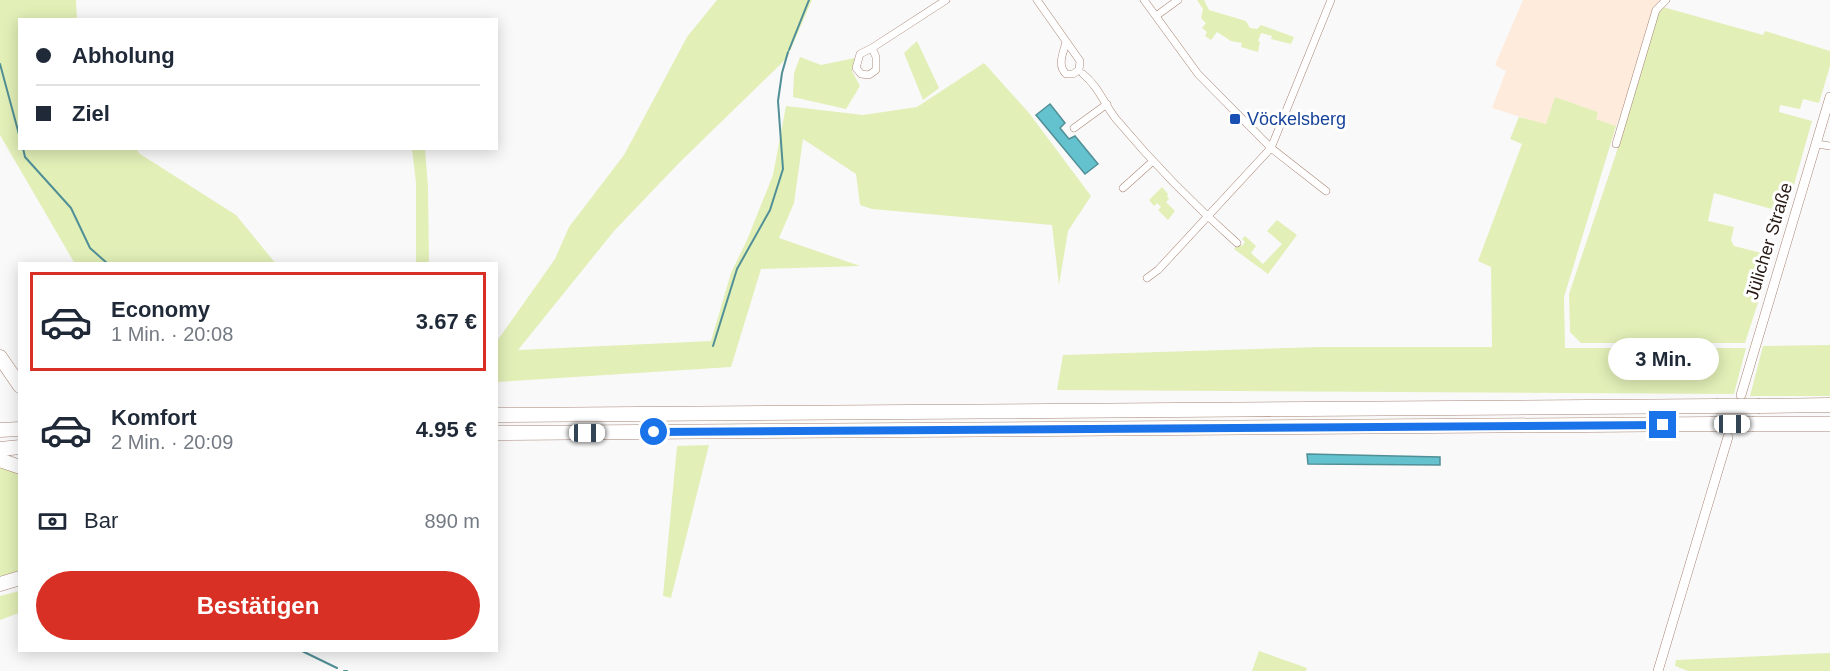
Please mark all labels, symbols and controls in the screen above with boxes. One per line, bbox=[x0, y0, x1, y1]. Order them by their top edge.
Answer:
text: Abholung bbox=[72, 43, 175, 68]
text: Ziel bbox=[72, 101, 110, 126]
place label: Vöckelsberg bbox=[1247, 109, 1346, 129]
marker: Vöckelsberg bbox=[1228, 112, 1242, 126]
street label: Jülicher Straße bbox=[1742, 180, 1796, 302]
icon: car bbox=[39, 295, 93, 349]
text: Economy bbox=[111, 297, 210, 322]
text: 3.67 € bbox=[416, 309, 477, 334]
text: 1 Min. · 20:08 bbox=[111, 323, 233, 345]
callout: 3 Min. bbox=[1608, 338, 1718, 380]
text: 3 Min. bbox=[1635, 348, 1692, 370]
icon: car bbox=[39, 403, 93, 457]
text: Komfort bbox=[111, 405, 197, 430]
route end bbox=[1649, 411, 1676, 438]
car bbox=[1714, 415, 1750, 433]
text: 4.95 € bbox=[416, 417, 477, 442]
route start bbox=[640, 418, 667, 445]
car bbox=[569, 424, 605, 442]
text: 2 Min. · 20:09 bbox=[111, 431, 233, 453]
icon: cash bbox=[36, 505, 69, 538]
text: Bar bbox=[84, 508, 118, 533]
text: 890 m bbox=[424, 510, 480, 532]
button: Bestätigen bbox=[36, 571, 480, 640]

